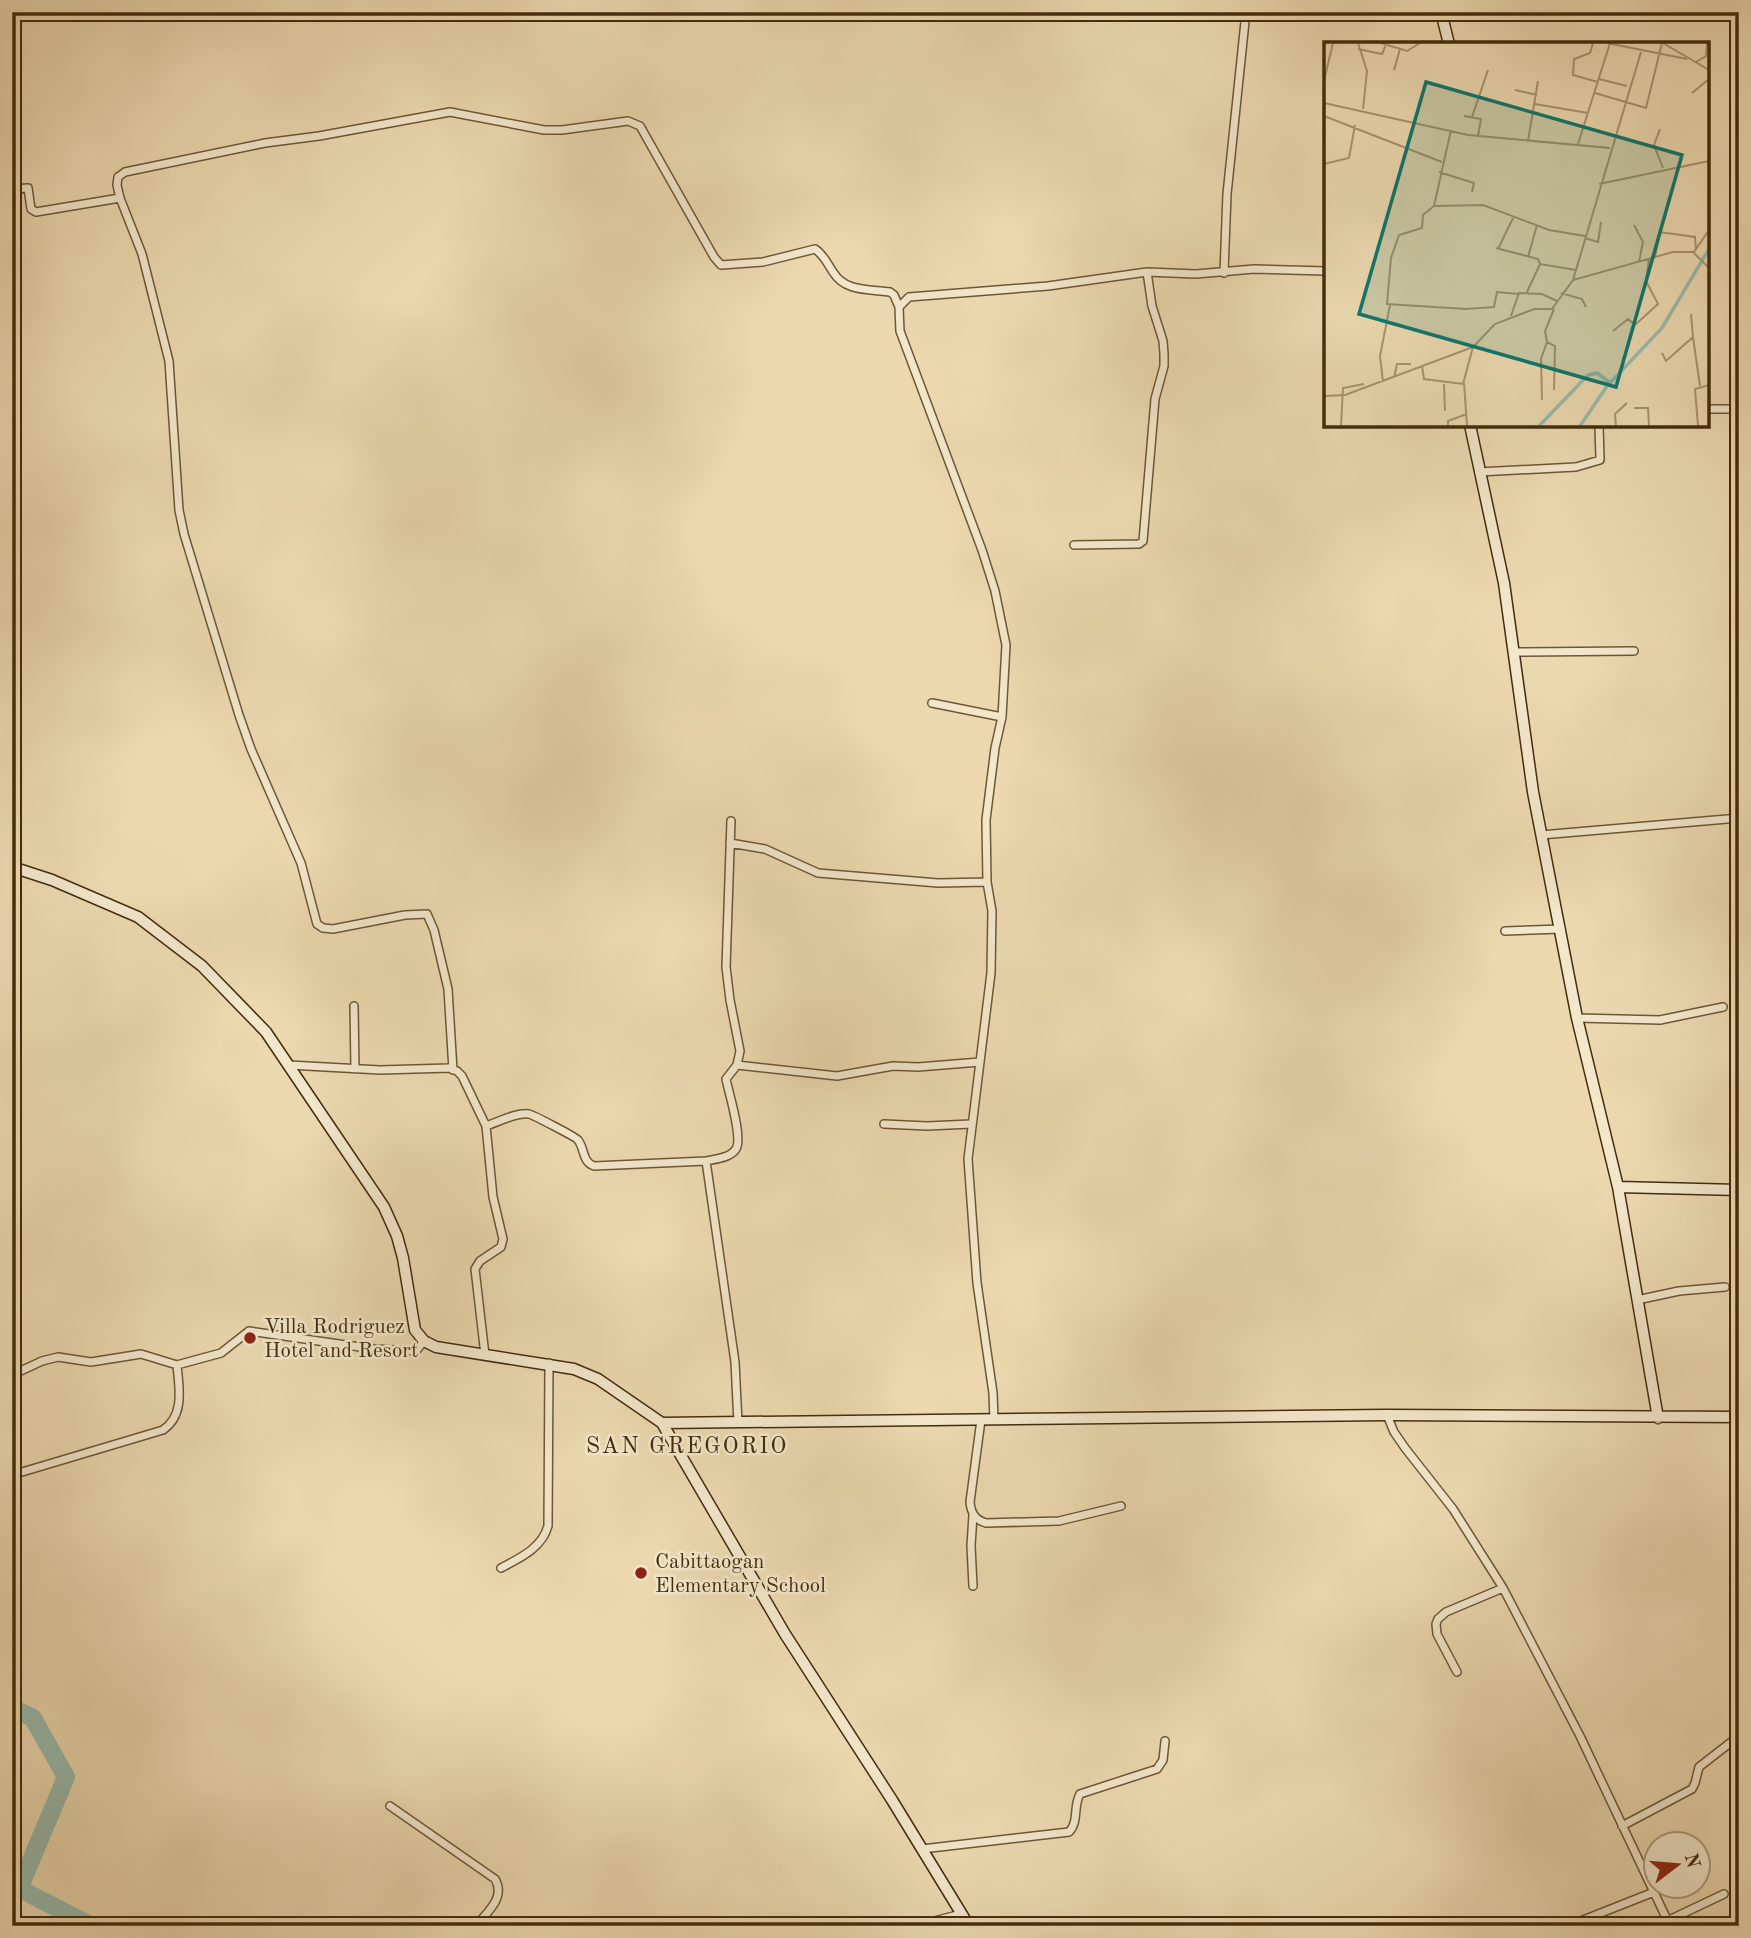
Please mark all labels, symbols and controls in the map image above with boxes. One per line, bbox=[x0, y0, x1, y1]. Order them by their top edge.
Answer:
inset map bbox=[1324, 42, 1709, 427]
place label: Villa Rodriguez Hotel and Resort bbox=[264, 1317, 418, 1362]
marker: Villa Rodriguez Hotel and Resort bbox=[242, 1330, 258, 1346]
district label: SAN GREGORIO bbox=[586, 1435, 788, 1458]
place label: Cabittaogan Elementary School bbox=[655, 1552, 826, 1597]
marker: Cabittaogan Elementary School bbox=[633, 1565, 649, 1581]
north arrow bbox=[1642, 1829, 1712, 1899]
text: N bbox=[1680, 1851, 1702, 1871]

